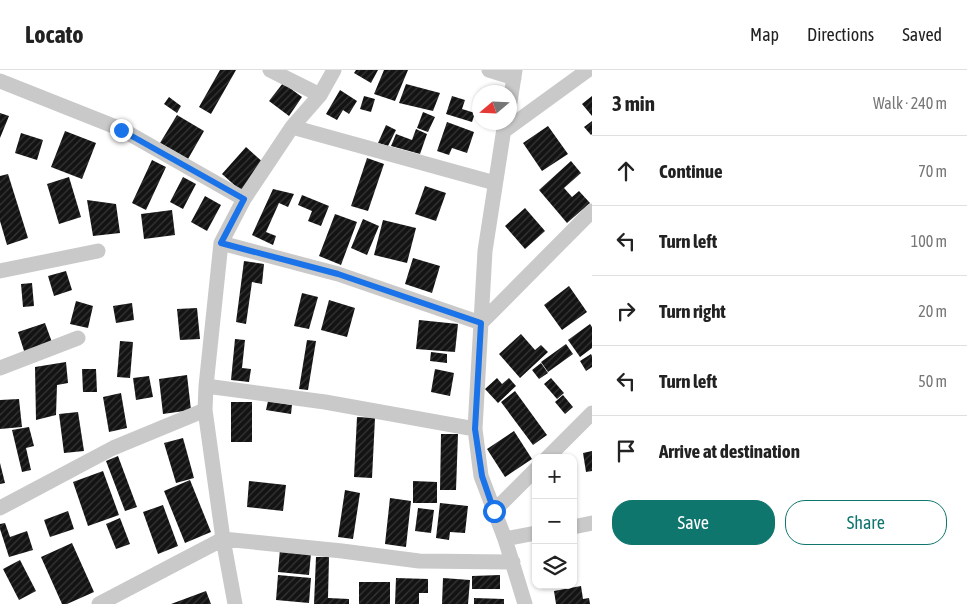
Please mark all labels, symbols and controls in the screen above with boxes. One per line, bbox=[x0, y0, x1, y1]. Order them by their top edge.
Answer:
text: Locato bbox=[25, 21, 84, 48]
text: Map bbox=[750, 24, 779, 45]
text: Directions bbox=[807, 24, 874, 45]
text: Saved bbox=[902, 24, 942, 45]
north arrow bbox=[472, 85, 517, 130]
text: 3 min bbox=[612, 91, 655, 115]
text: Walk · 240 m bbox=[873, 94, 947, 112]
route end bbox=[110, 119, 133, 142]
icon: ahead bbox=[612, 157, 640, 185]
text: Continue bbox=[659, 160, 723, 182]
text: 70 m bbox=[918, 162, 947, 180]
icon: left bbox=[612, 227, 640, 255]
text: Turn left bbox=[659, 230, 717, 252]
text: 100 m bbox=[911, 232, 947, 250]
icon: right bbox=[612, 297, 640, 325]
text: Turn right bbox=[659, 300, 726, 322]
text: 20 m bbox=[918, 302, 947, 320]
icon: left bbox=[612, 367, 640, 395]
text: Turn left bbox=[659, 370, 717, 392]
text: 50 m bbox=[918, 372, 947, 390]
icon: arrive bbox=[612, 437, 640, 465]
text: Arrive at destination bbox=[659, 440, 800, 462]
map controls bbox=[532, 454, 577, 589]
button: + bbox=[532, 454, 577, 499]
button: − bbox=[532, 499, 577, 544]
route start bbox=[483, 500, 506, 523]
button: Save bbox=[612, 500, 775, 545]
button: Share bbox=[785, 500, 947, 545]
button: layers bbox=[532, 544, 577, 589]

